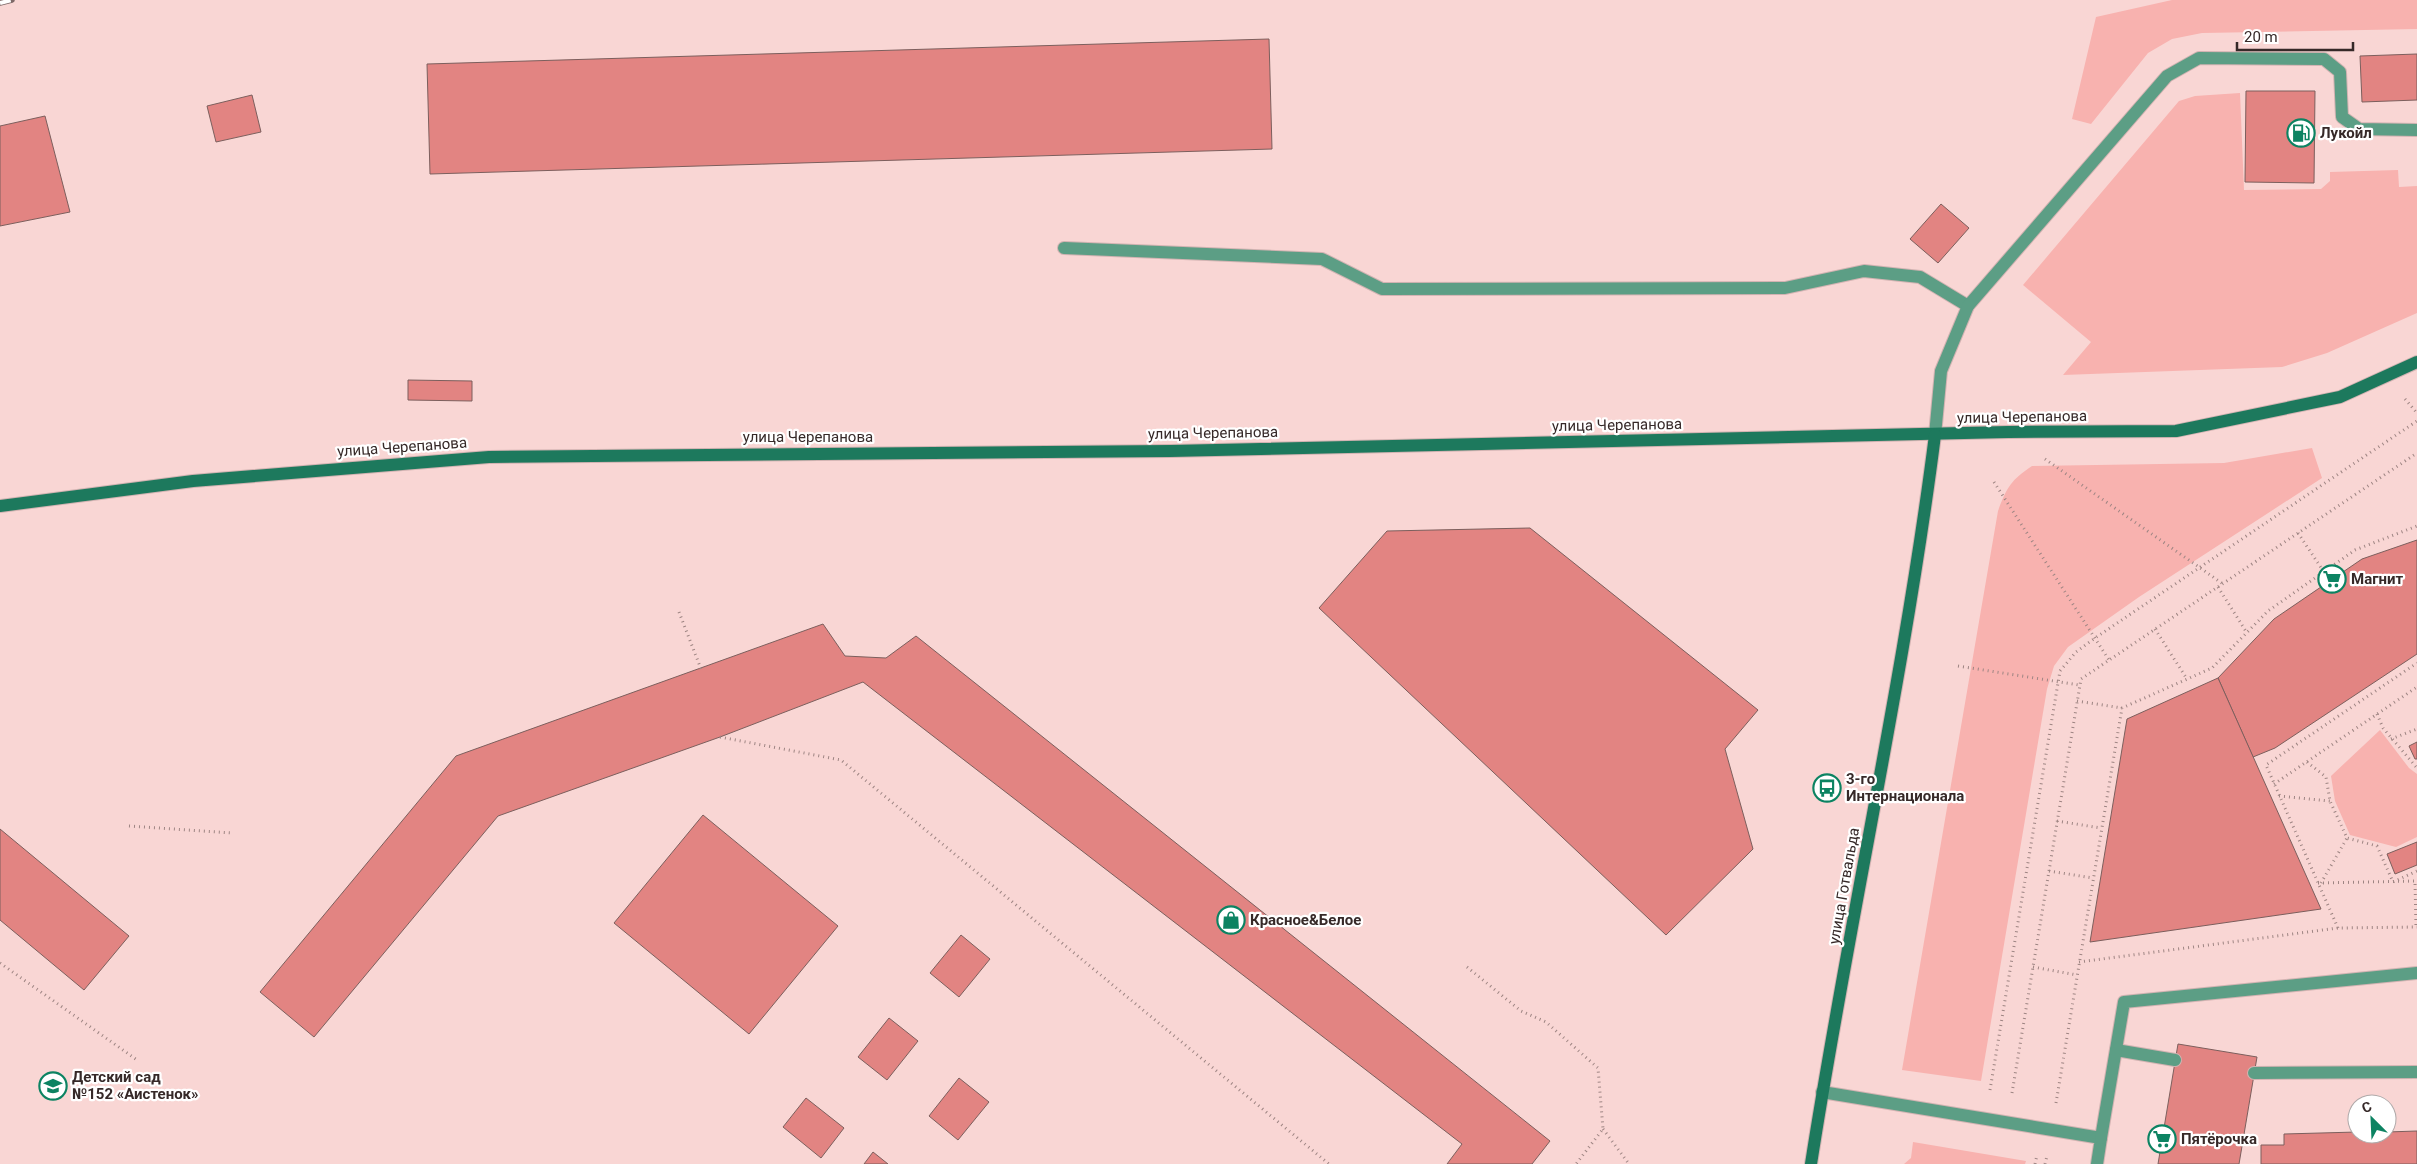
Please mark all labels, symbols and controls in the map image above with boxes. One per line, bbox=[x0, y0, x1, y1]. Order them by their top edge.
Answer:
scale bar bbox=[2237, 20, 2353, 52]
text: 20 m bbox=[2244, 28, 2278, 46]
fuel station icon: Лукойл bbox=[2286, 118, 2316, 148]
place label: Лукойл bbox=[2320, 124, 2372, 142]
street label: улица Черепанова bbox=[1957, 407, 2087, 427]
street label: улица Черепанова bbox=[1552, 415, 1682, 435]
street label: улица Черепанова bbox=[1148, 423, 1278, 443]
street label: улица Черепанова bbox=[743, 428, 873, 446]
street label: улица Черепанова bbox=[336, 433, 468, 461]
supermarket icon: Магнит bbox=[2317, 564, 2347, 594]
place label: Магнит bbox=[2351, 570, 2403, 588]
place label: 3-го Интернационала bbox=[1846, 770, 1964, 805]
bus stop icon: 3-го Интернационала bbox=[1812, 773, 1842, 803]
street label: улица Готвальда bbox=[1825, 826, 1863, 946]
shop icon: Красное&Белое bbox=[1216, 905, 1246, 935]
place label: Красное&Белое bbox=[1250, 911, 1361, 929]
place label: Детский сад №152 «Аистенок» bbox=[72, 1068, 199, 1103]
school or university icon: Детский сад №152 «Аистенок» bbox=[38, 1071, 68, 1101]
north arrow bbox=[2347, 1094, 2397, 1144]
text: С bbox=[2359, 1098, 2374, 1116]
supermarket icon: Пятёрочка bbox=[2147, 1124, 2177, 1154]
place label: Пятёрочка bbox=[2181, 1130, 2257, 1148]

